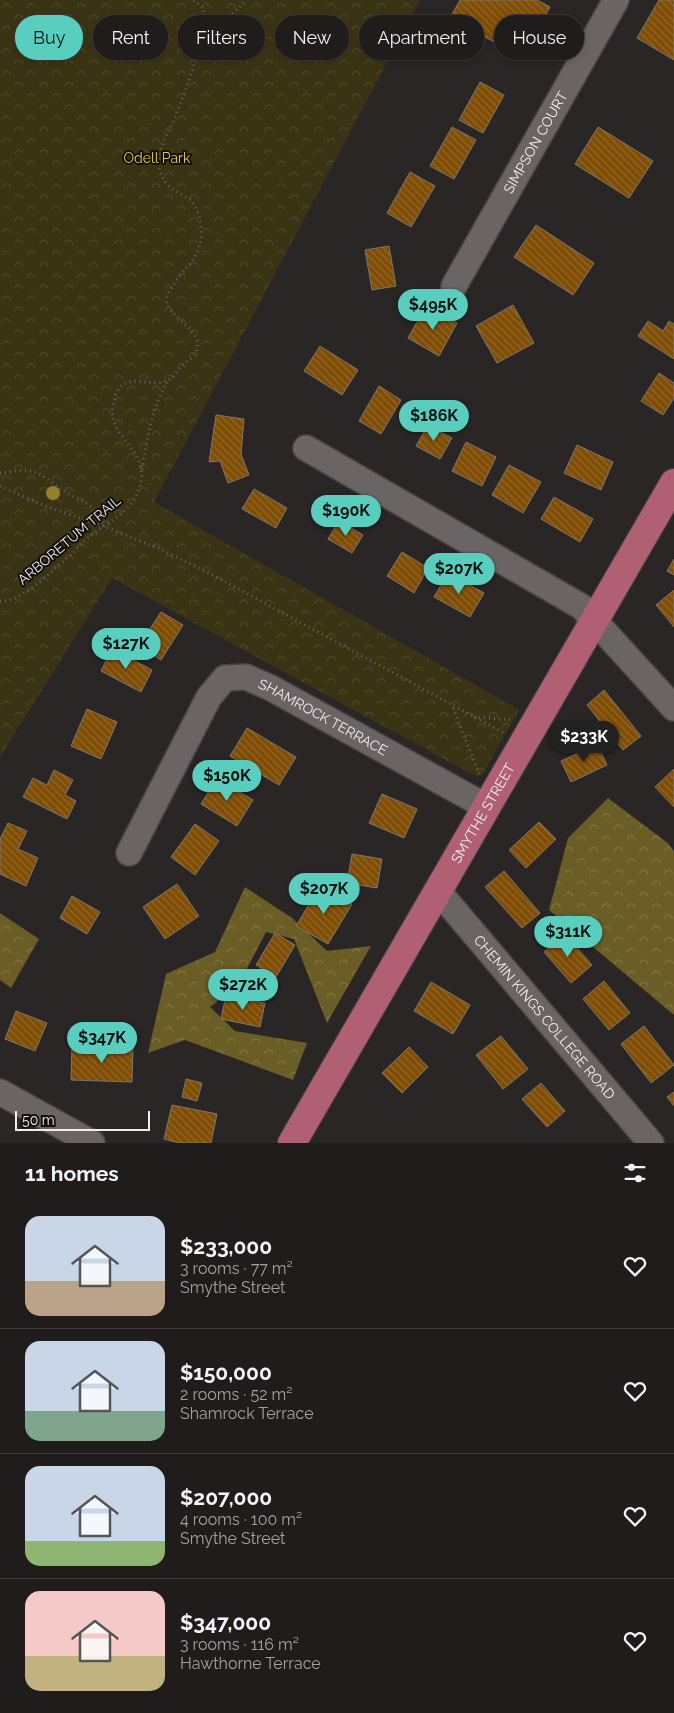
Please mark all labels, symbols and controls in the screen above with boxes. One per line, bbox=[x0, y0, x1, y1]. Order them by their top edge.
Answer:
chip: Buy bbox=[15, 15, 83, 60]
chip: Rent bbox=[93, 15, 168, 60]
chip: Filters bbox=[178, 15, 265, 60]
chip: New bbox=[275, 15, 349, 60]
chip: Apartment bbox=[359, 15, 484, 60]
chip: House bbox=[494, 15, 584, 60]
street label: SIMPSON COURT bbox=[500, 88, 571, 196]
park label: Odell Park bbox=[124, 150, 191, 166]
pin: $495K bbox=[398, 288, 468, 331]
text: $495K bbox=[409, 295, 457, 314]
pin: $186K bbox=[399, 400, 469, 442]
text: $186K bbox=[410, 406, 458, 425]
street label: ARBORETUM TRAIL bbox=[14, 492, 124, 588]
pin: $190K bbox=[311, 494, 381, 537]
text: $190K bbox=[322, 501, 370, 520]
pin: $207K bbox=[424, 552, 494, 595]
text: $207K bbox=[435, 559, 483, 578]
pin: $127K bbox=[91, 628, 161, 670]
text: $127K bbox=[103, 634, 149, 653]
street label: SHAMROCK TERRACE bbox=[256, 676, 390, 759]
pin: $233K bbox=[549, 720, 619, 763]
text: $233K bbox=[560, 727, 608, 746]
pin: $150K bbox=[192, 760, 262, 802]
street label: SMYTHE STREET bbox=[448, 760, 518, 866]
text: $150K bbox=[203, 766, 251, 785]
pin: $207K bbox=[289, 872, 359, 915]
text: $207K bbox=[300, 879, 348, 898]
pin: $311K bbox=[533, 916, 603, 958]
text: $311K bbox=[545, 922, 591, 941]
street label: CHEMIN KINGS COLLEGE ROAD bbox=[471, 932, 618, 1102]
pin: $272K bbox=[208, 968, 278, 1011]
text: $272K bbox=[219, 975, 267, 994]
pin: $347K bbox=[67, 1022, 137, 1064]
text: $347K bbox=[78, 1028, 126, 1047]
scale bar bbox=[15, 1108, 150, 1131]
text: 50 m bbox=[22, 1112, 55, 1128]
icon: filters bbox=[621, 1159, 649, 1187]
text: 11 homes bbox=[25, 1161, 119, 1186]
text: $233,000 bbox=[180, 1234, 272, 1259]
icon: home bbox=[65, 1236, 125, 1296]
icon: heart bbox=[621, 1252, 649, 1280]
text: 3 rooms · 77 m² bbox=[180, 1259, 293, 1278]
text: Smythe Street bbox=[180, 1278, 285, 1297]
text: $150,000 bbox=[180, 1360, 272, 1385]
icon: home bbox=[65, 1361, 125, 1421]
icon: heart bbox=[621, 1377, 649, 1405]
text: 2 rooms · 52 m² bbox=[180, 1385, 292, 1404]
text: Shamrock Terrace bbox=[180, 1404, 314, 1423]
text: $207,000 bbox=[180, 1485, 272, 1510]
icon: home bbox=[65, 1486, 125, 1546]
icon: heart bbox=[621, 1502, 649, 1530]
text: 4 rooms · 100 m² bbox=[180, 1510, 302, 1529]
text: Smythe Street bbox=[180, 1529, 285, 1548]
text: $347,000 bbox=[180, 1610, 271, 1635]
icon: home bbox=[65, 1611, 125, 1671]
icon: heart bbox=[621, 1627, 649, 1655]
text: 3 rooms · 116 m² bbox=[180, 1635, 299, 1654]
text: Hawthorne Terrace bbox=[180, 1654, 321, 1673]

